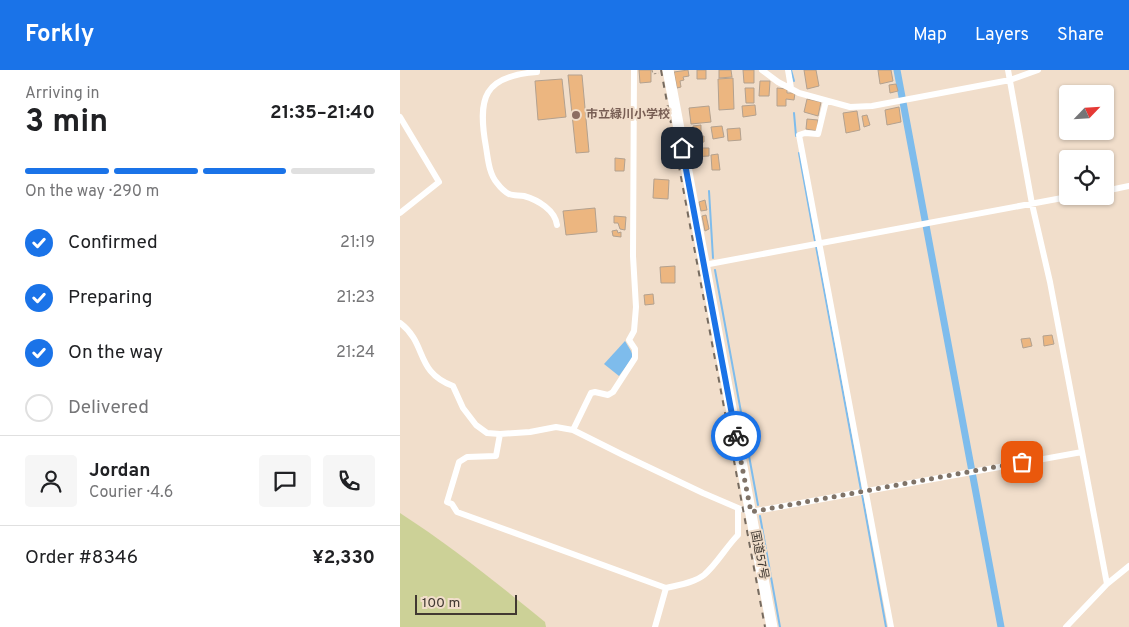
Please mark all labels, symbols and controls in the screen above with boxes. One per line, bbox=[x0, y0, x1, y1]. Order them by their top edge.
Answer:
text: Forkly bbox=[25, 20, 94, 50]
text: Map bbox=[913, 24, 947, 47]
text: Layers bbox=[975, 24, 1029, 47]
text: Share bbox=[1057, 24, 1104, 47]
text: Arriving in bbox=[25, 84, 100, 104]
north arrow bbox=[1059, 85, 1114, 140]
map controls bbox=[1059, 85, 1114, 205]
text: 21:35–21:40 bbox=[270, 101, 375, 125]
text: 3 min bbox=[25, 103, 108, 143]
place label: 市立緑川小学校 bbox=[586, 107, 670, 123]
marker: 市立緑川小学校 bbox=[570, 109, 582, 121]
pin bbox=[661, 127, 703, 169]
icon: home bbox=[668, 134, 696, 162]
button: locate bbox=[1059, 150, 1114, 205]
text: On the way · 290 m bbox=[25, 182, 159, 202]
icon: check bbox=[25, 229, 53, 257]
text: Confirmed bbox=[68, 231, 158, 255]
text: 21:19 bbox=[340, 233, 375, 253]
icon: check bbox=[25, 284, 53, 312]
text: Preparing bbox=[68, 286, 152, 310]
text: 21:23 bbox=[336, 288, 375, 308]
icon: check bbox=[25, 339, 53, 367]
text: On the way bbox=[68, 341, 163, 365]
text: 21:24 bbox=[336, 343, 375, 363]
text: Delivered bbox=[68, 396, 149, 420]
courier bbox=[711, 411, 761, 461]
icon: bike bbox=[722, 422, 750, 450]
pin bbox=[1001, 441, 1043, 483]
icon: bag bbox=[1008, 448, 1036, 476]
button: person bbox=[25, 455, 77, 507]
button: chat bbox=[259, 455, 311, 507]
button: phone bbox=[323, 455, 375, 507]
text: Jordan bbox=[89, 459, 151, 483]
text: Courier · 4.6 bbox=[89, 483, 173, 503]
street label: 国道57号 bbox=[746, 529, 772, 581]
text: Order #8346 bbox=[25, 546, 138, 570]
text: ¥2,330 bbox=[312, 546, 375, 570]
scale bar bbox=[415, 592, 518, 615]
text: 100 m bbox=[422, 595, 460, 612]

